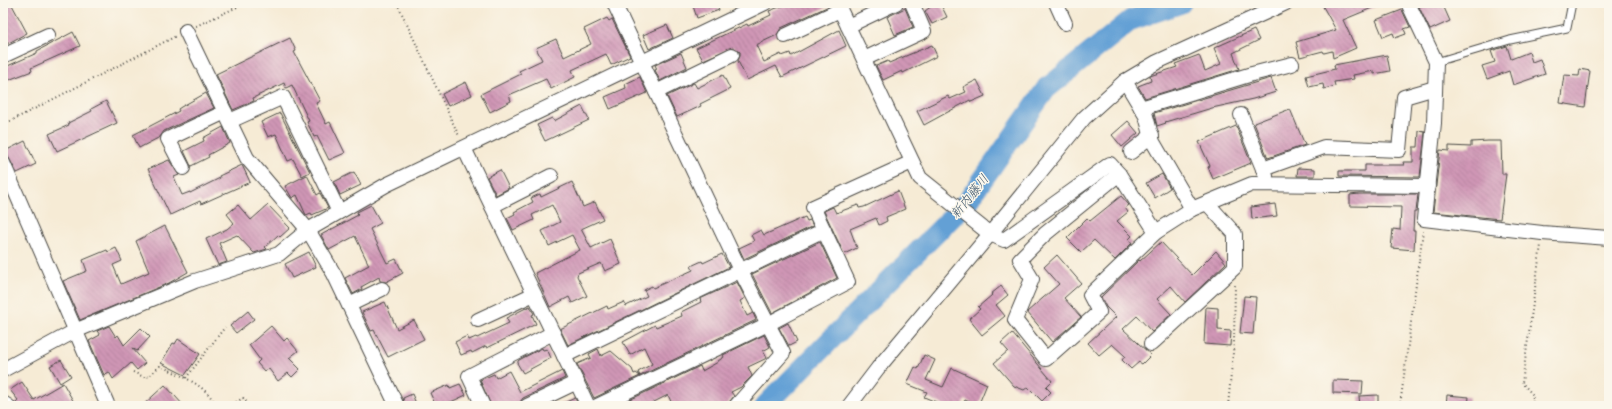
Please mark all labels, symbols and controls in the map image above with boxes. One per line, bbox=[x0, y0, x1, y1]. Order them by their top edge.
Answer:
water label: 新内藤川 bbox=[947, 171, 992, 221]

